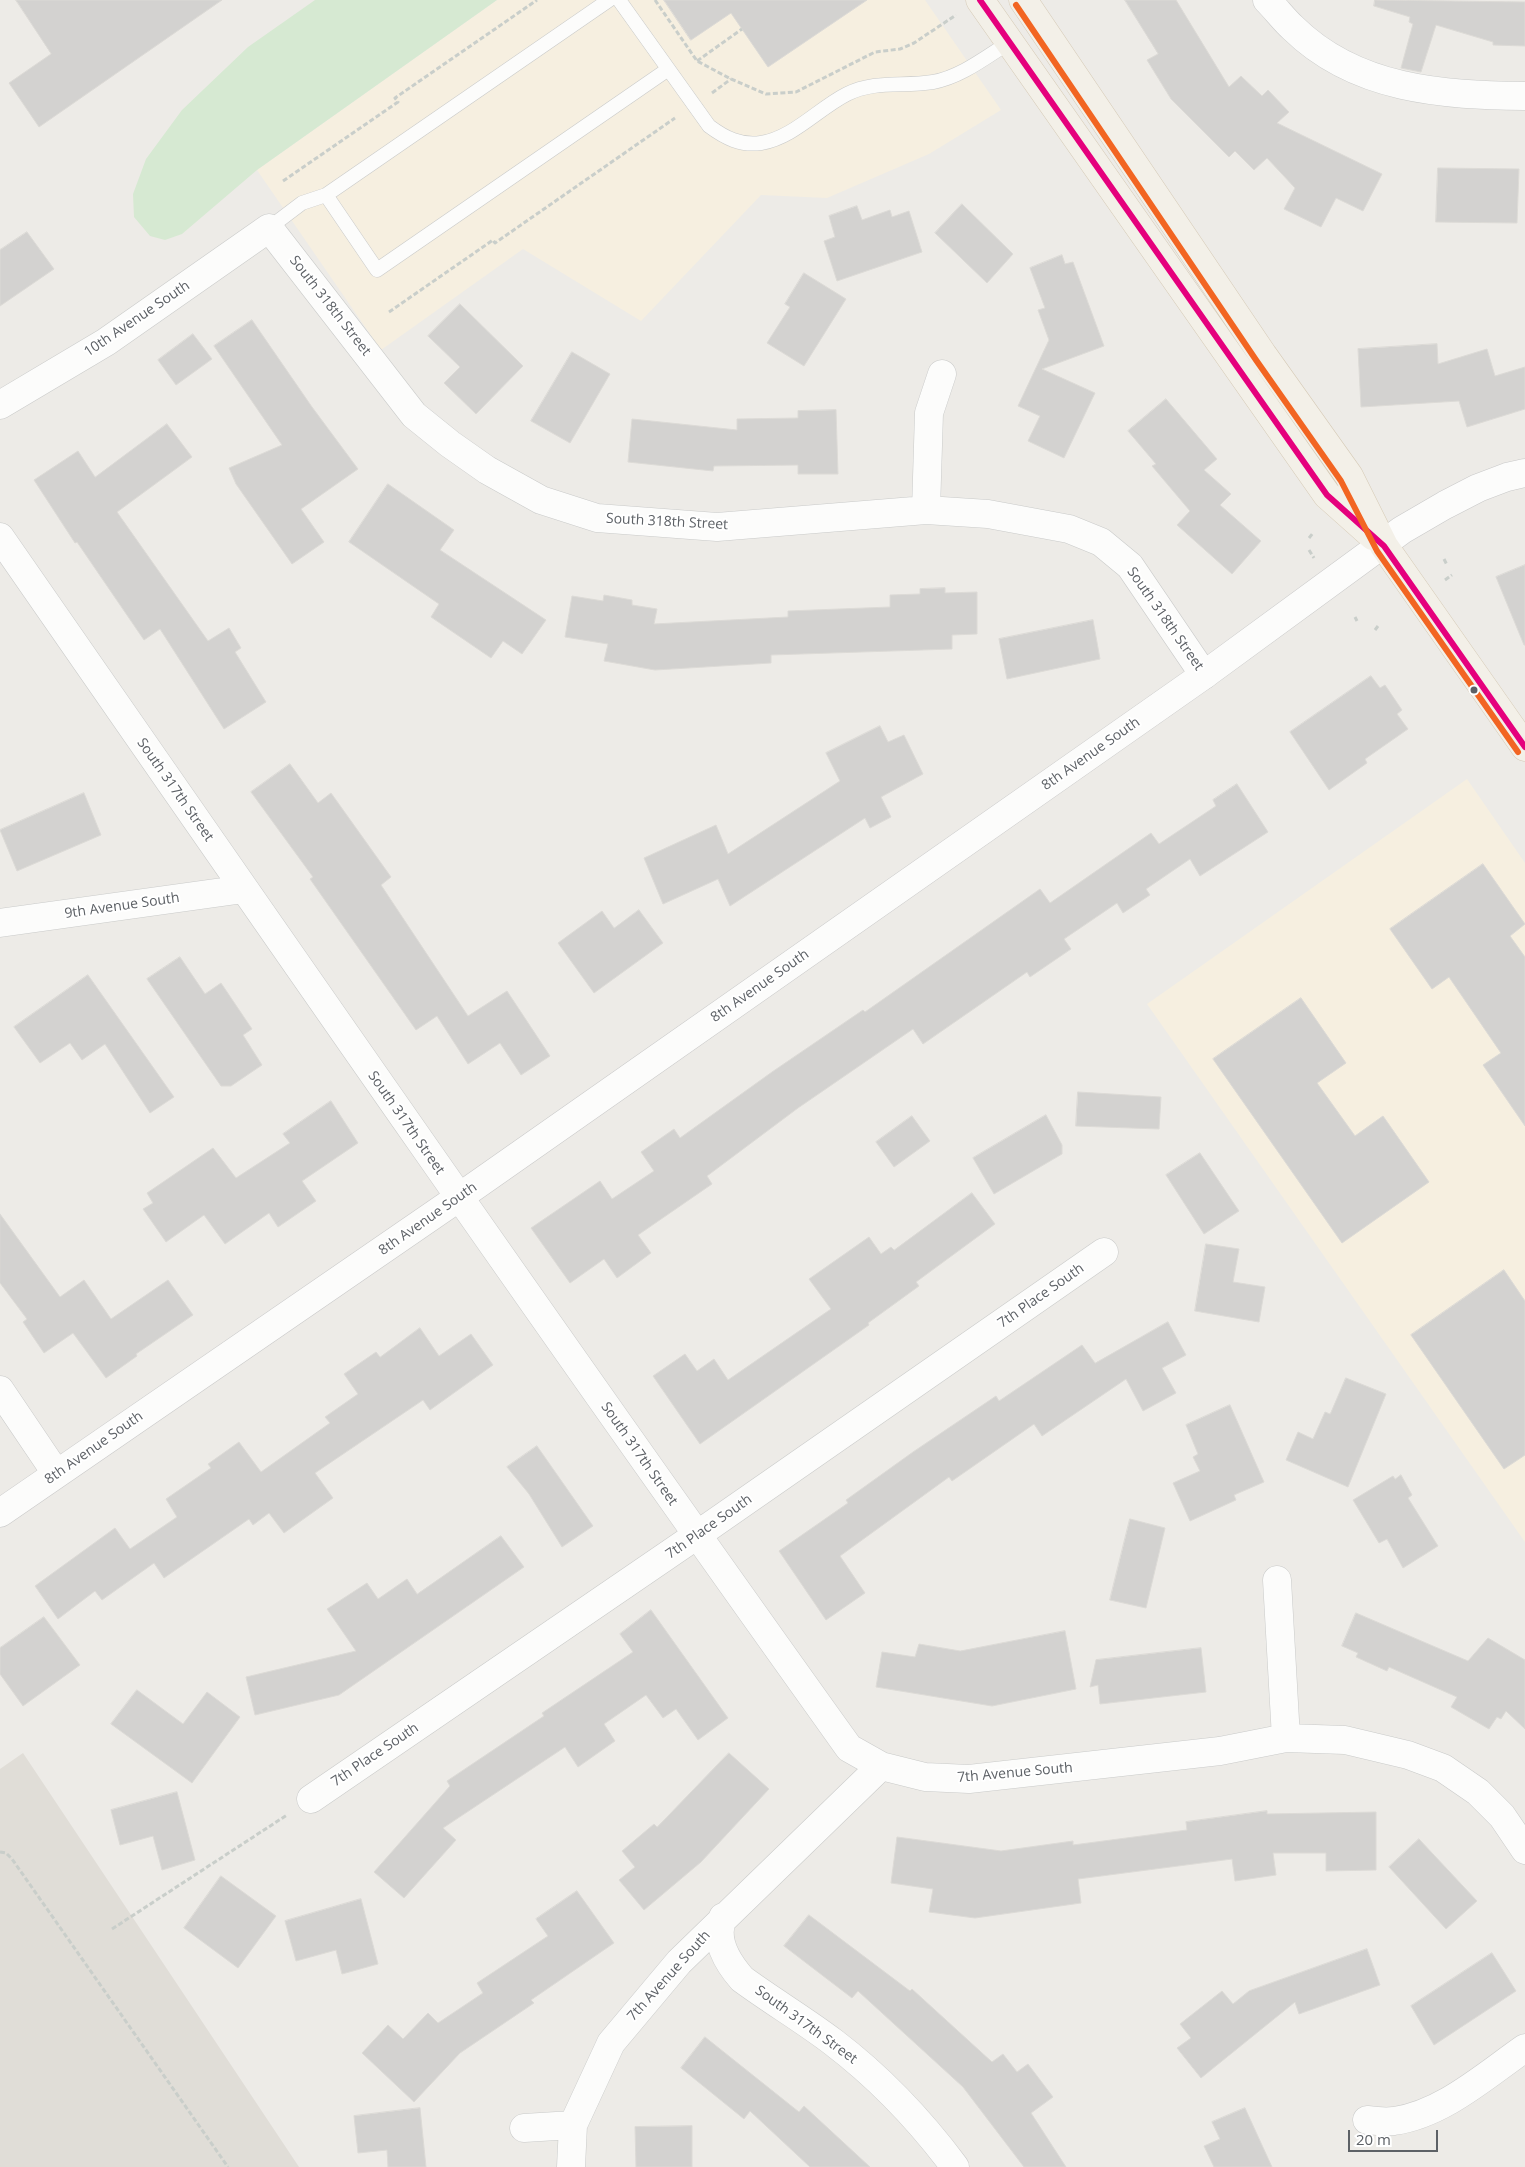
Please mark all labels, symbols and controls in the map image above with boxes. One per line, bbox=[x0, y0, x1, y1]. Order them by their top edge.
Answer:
street label: South 318th Street bbox=[286, 253, 374, 359]
street label: 10th Avenue South bbox=[81, 277, 193, 361]
street label: South 318th Street bbox=[606, 510, 728, 534]
street label: South 318th Street bbox=[1123, 564, 1207, 674]
unlabelled marker bbox=[1469, 685, 1479, 695]
street label: 8th Avenue South bbox=[1039, 714, 1143, 794]
street label: South 317th Street bbox=[133, 735, 217, 845]
street label: 9th Avenue South bbox=[63, 890, 181, 922]
street label: 8th Avenue South bbox=[708, 946, 812, 1026]
street label: South 317th Street bbox=[364, 1068, 448, 1178]
street label: 8th Avenue South bbox=[376, 1179, 480, 1259]
street label: 7th Place South bbox=[995, 1260, 1087, 1332]
street label: South 317th Street bbox=[597, 1399, 681, 1509]
street label: 8th Avenue South bbox=[42, 1408, 146, 1488]
street label: 7th Place South bbox=[663, 1491, 755, 1563]
street label: 7th Place South bbox=[328, 1720, 422, 1790]
street label: 7th Avenue South bbox=[957, 1760, 1073, 1786]
street label: 7th Avenue South bbox=[624, 1927, 714, 2025]
street label: South 317th Street bbox=[752, 1982, 860, 2068]
scale bar bbox=[1350, 2120, 1440, 2152]
text: 20 m bbox=[1356, 2129, 1391, 2149]

